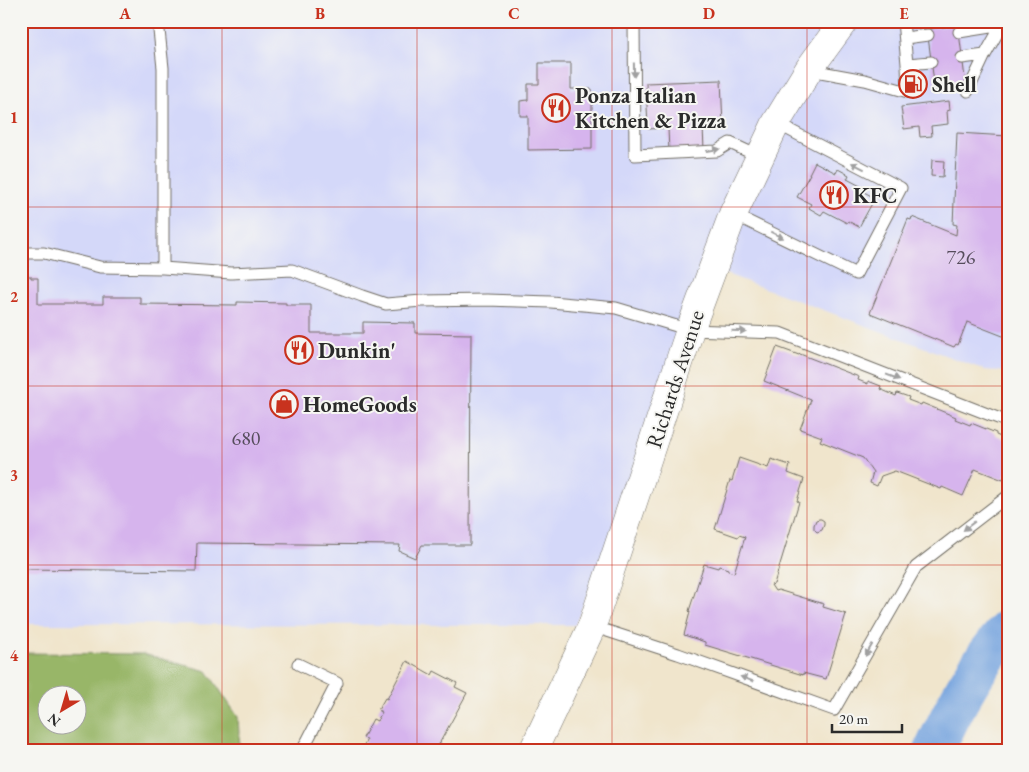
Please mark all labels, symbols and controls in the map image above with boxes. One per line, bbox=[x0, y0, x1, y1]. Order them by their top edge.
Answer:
text: A bbox=[118, 3, 131, 24]
text: B bbox=[315, 3, 325, 24]
text: C bbox=[508, 3, 520, 24]
text: D bbox=[703, 3, 715, 24]
text: E bbox=[899, 3, 909, 24]
one-way arrow bbox=[630, 62, 638, 78]
fuel station icon: Shell bbox=[898, 69, 928, 99]
place label: Shell bbox=[932, 70, 977, 99]
place label: Ponza Italian Kitchen & Pizza bbox=[575, 81, 726, 135]
restaurant icon: Ponza Italian Kitchen & Pizza bbox=[541, 93, 571, 123]
text: 1 bbox=[10, 107, 18, 128]
one-way arrow bbox=[705, 146, 721, 154]
one-way arrow bbox=[851, 162, 865, 170]
restaurant icon: KFC bbox=[819, 180, 849, 210]
place label: KFC bbox=[853, 181, 897, 210]
one-way arrow bbox=[769, 231, 784, 239]
house number: 726 bbox=[947, 244, 976, 270]
text: 2 bbox=[10, 286, 19, 307]
street label: Richards Avenue bbox=[639, 306, 711, 452]
one-way arrow bbox=[731, 328, 747, 336]
restaurant icon: Dunkin' bbox=[284, 335, 314, 365]
place label: Dunkin' bbox=[318, 336, 396, 365]
one-way arrow bbox=[886, 373, 901, 381]
shop icon: HomeGoods bbox=[269, 389, 299, 419]
place label: HomeGoods bbox=[303, 390, 417, 419]
house number: 680 bbox=[232, 425, 261, 451]
text: 3 bbox=[10, 465, 18, 486]
one-way arrow bbox=[962, 521, 976, 531]
one-way arrow bbox=[864, 643, 873, 656]
text: 4 bbox=[10, 645, 19, 666]
one-way arrow bbox=[739, 675, 754, 682]
north arrow bbox=[38, 684, 88, 734]
scale bar bbox=[832, 702, 902, 734]
text: N bbox=[43, 709, 64, 731]
text: 20 m bbox=[839, 709, 868, 728]

